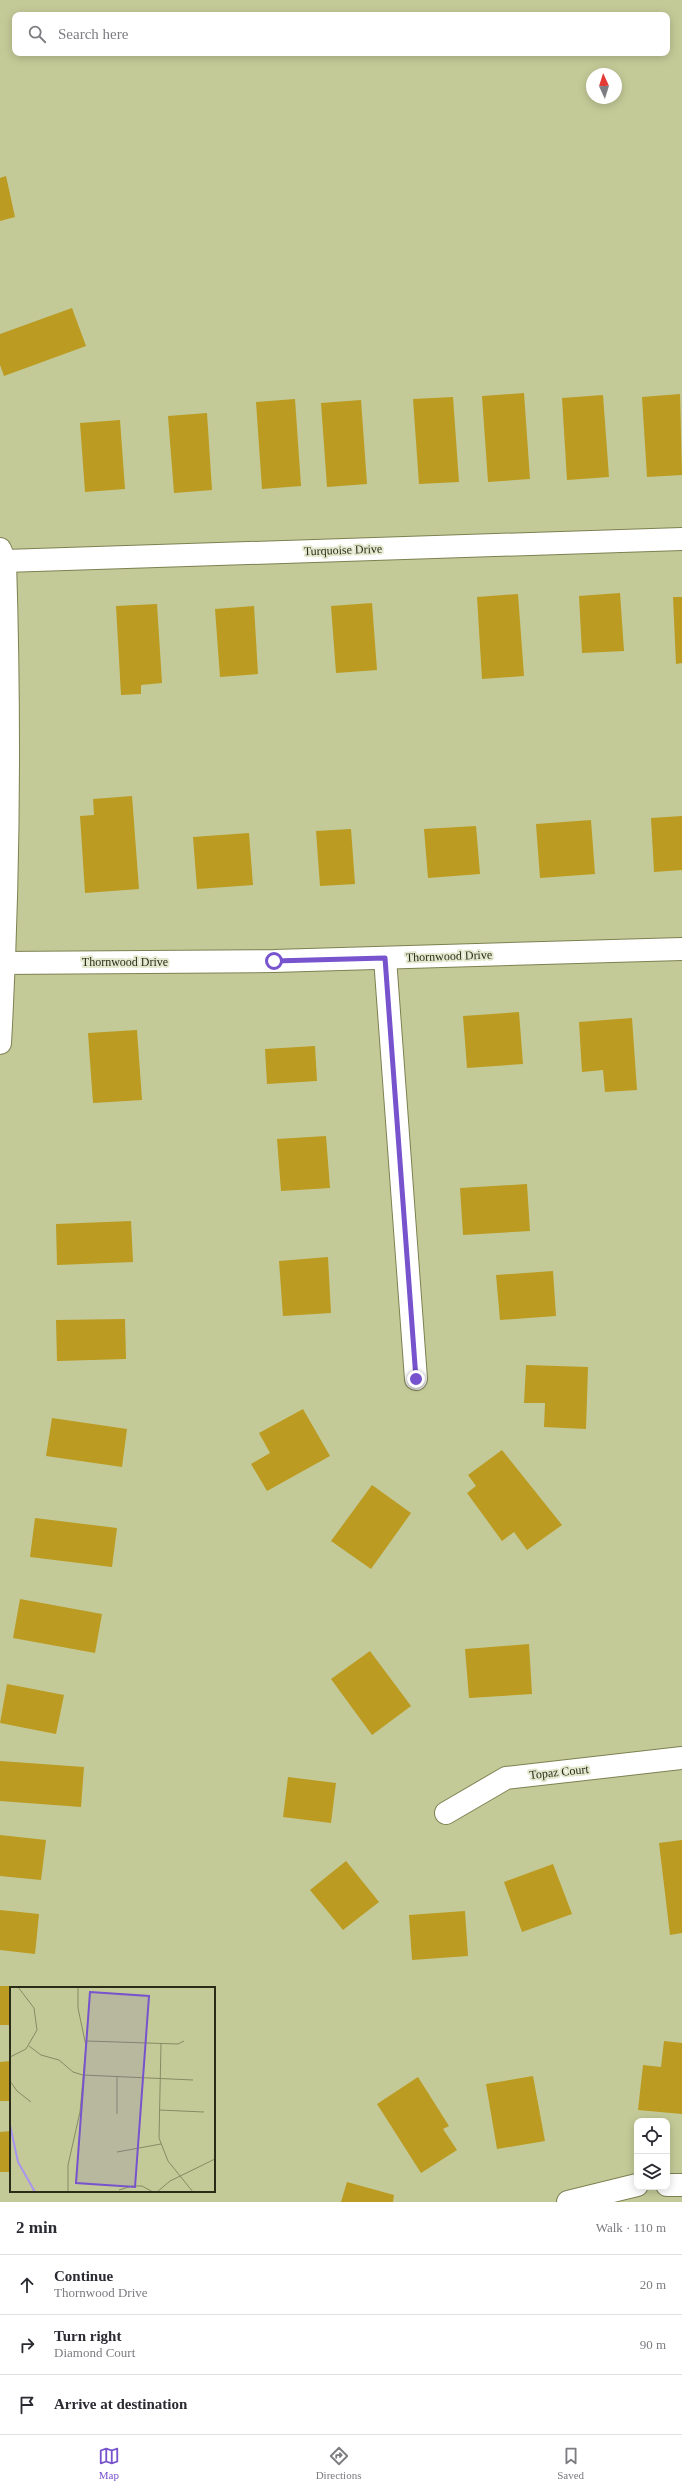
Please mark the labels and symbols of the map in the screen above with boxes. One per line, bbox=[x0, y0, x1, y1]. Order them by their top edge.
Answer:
north arrow bbox=[586, 68, 622, 104]
street label: Turquoise Drive bbox=[303, 542, 383, 558]
street label: Thornwood Drive bbox=[406, 947, 492, 965]
route start bbox=[265, 952, 283, 970]
street label: Thornwood Drive bbox=[82, 955, 168, 969]
route end bbox=[407, 1370, 425, 1388]
street label: Topaz Court bbox=[529, 1762, 590, 1782]
inset map bbox=[10, 1987, 215, 2192]

